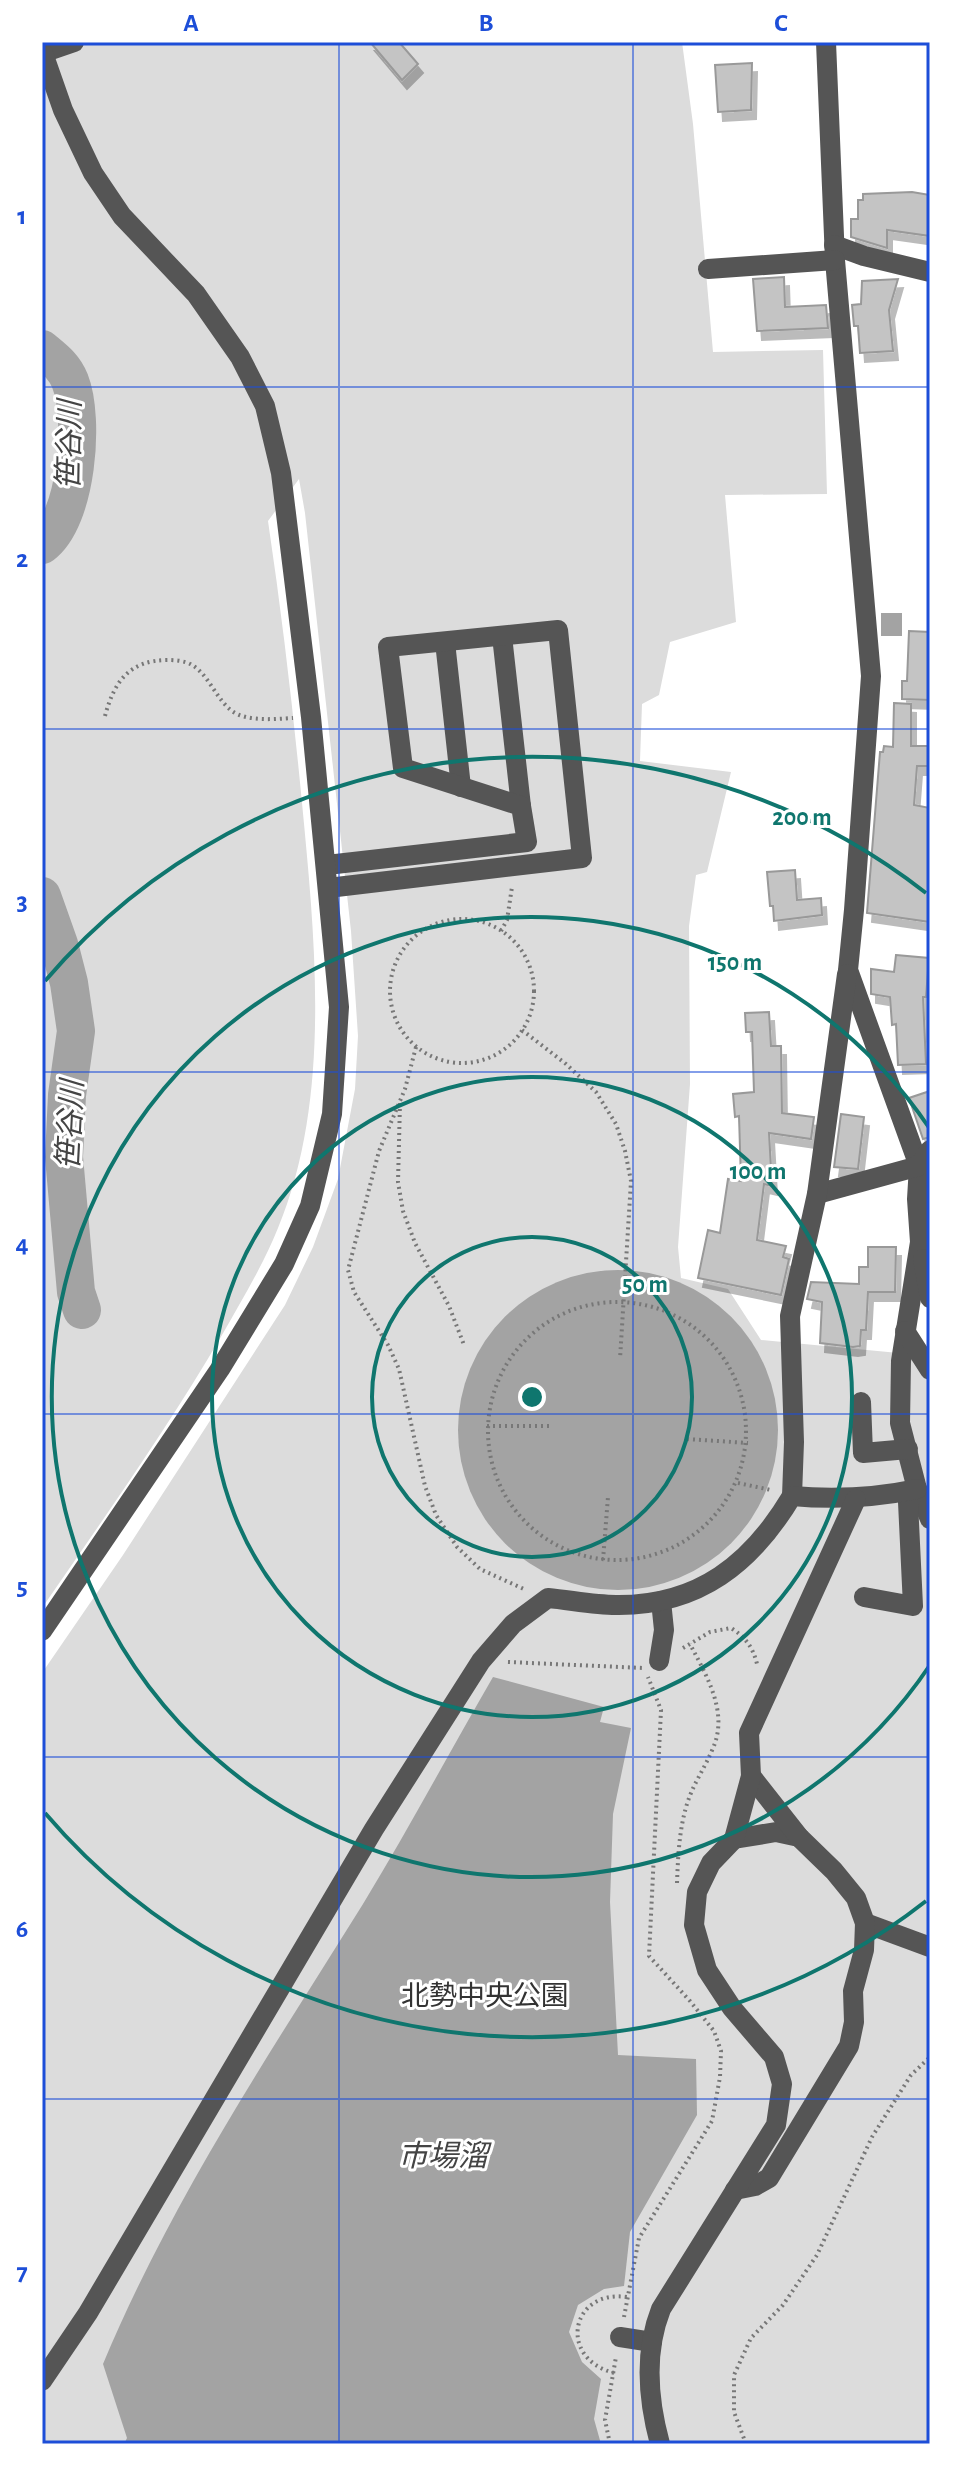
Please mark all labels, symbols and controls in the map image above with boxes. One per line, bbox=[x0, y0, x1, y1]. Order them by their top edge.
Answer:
text: A bbox=[183, 10, 199, 36]
text: B bbox=[478, 10, 494, 36]
text: C bbox=[774, 10, 788, 36]
text: 1 bbox=[17, 203, 27, 229]
water label: 笹谷川 bbox=[52, 397, 86, 490]
text: 2 bbox=[16, 546, 28, 572]
text: 200 m bbox=[772, 806, 832, 830]
text: 3 bbox=[16, 889, 28, 915]
text: 150 m bbox=[708, 951, 762, 975]
water label: 笹谷川 bbox=[52, 1076, 88, 1171]
text: 100 m bbox=[730, 1160, 786, 1184]
text: 4 bbox=[15, 1231, 29, 1257]
text: 50 m bbox=[622, 1273, 668, 1297]
centre of rings bbox=[518, 1383, 546, 1411]
text: 5 bbox=[16, 1574, 28, 1600]
text: 6 bbox=[16, 1916, 28, 1942]
park label: 北勢中央公園 bbox=[401, 1981, 569, 2011]
water label: 市場溜 bbox=[398, 2140, 492, 2172]
text: 7 bbox=[16, 2259, 28, 2285]

